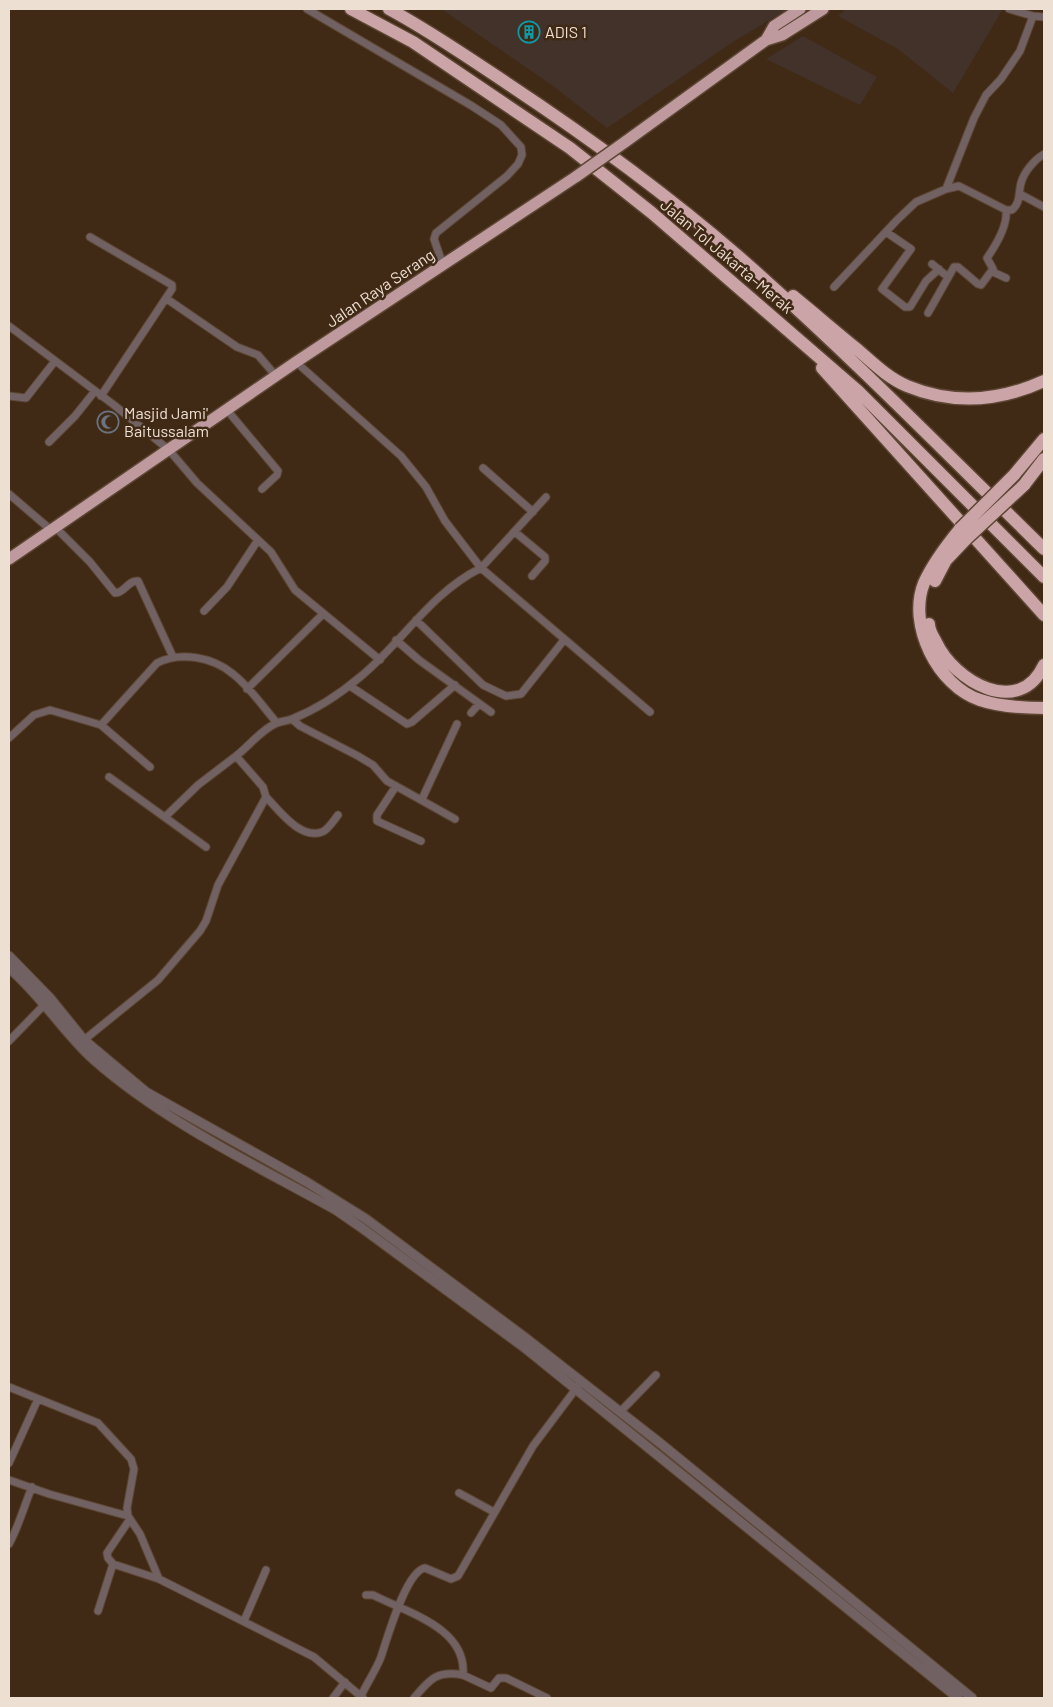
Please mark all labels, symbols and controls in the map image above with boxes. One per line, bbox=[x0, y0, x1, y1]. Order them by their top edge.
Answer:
building icon: ADIS 1 bbox=[517, 20, 541, 44]
place label: ADIS 1 bbox=[545, 22, 587, 41]
street label: Jalan Tol Jakarta–Merak bbox=[657, 195, 798, 317]
street label: Jalan Raya Serang bbox=[322, 244, 437, 331]
place label: Masjid Jami' Baitussalam bbox=[124, 403, 209, 440]
mosque icon: Masjid Jami' Baitussalam bbox=[96, 410, 120, 434]

